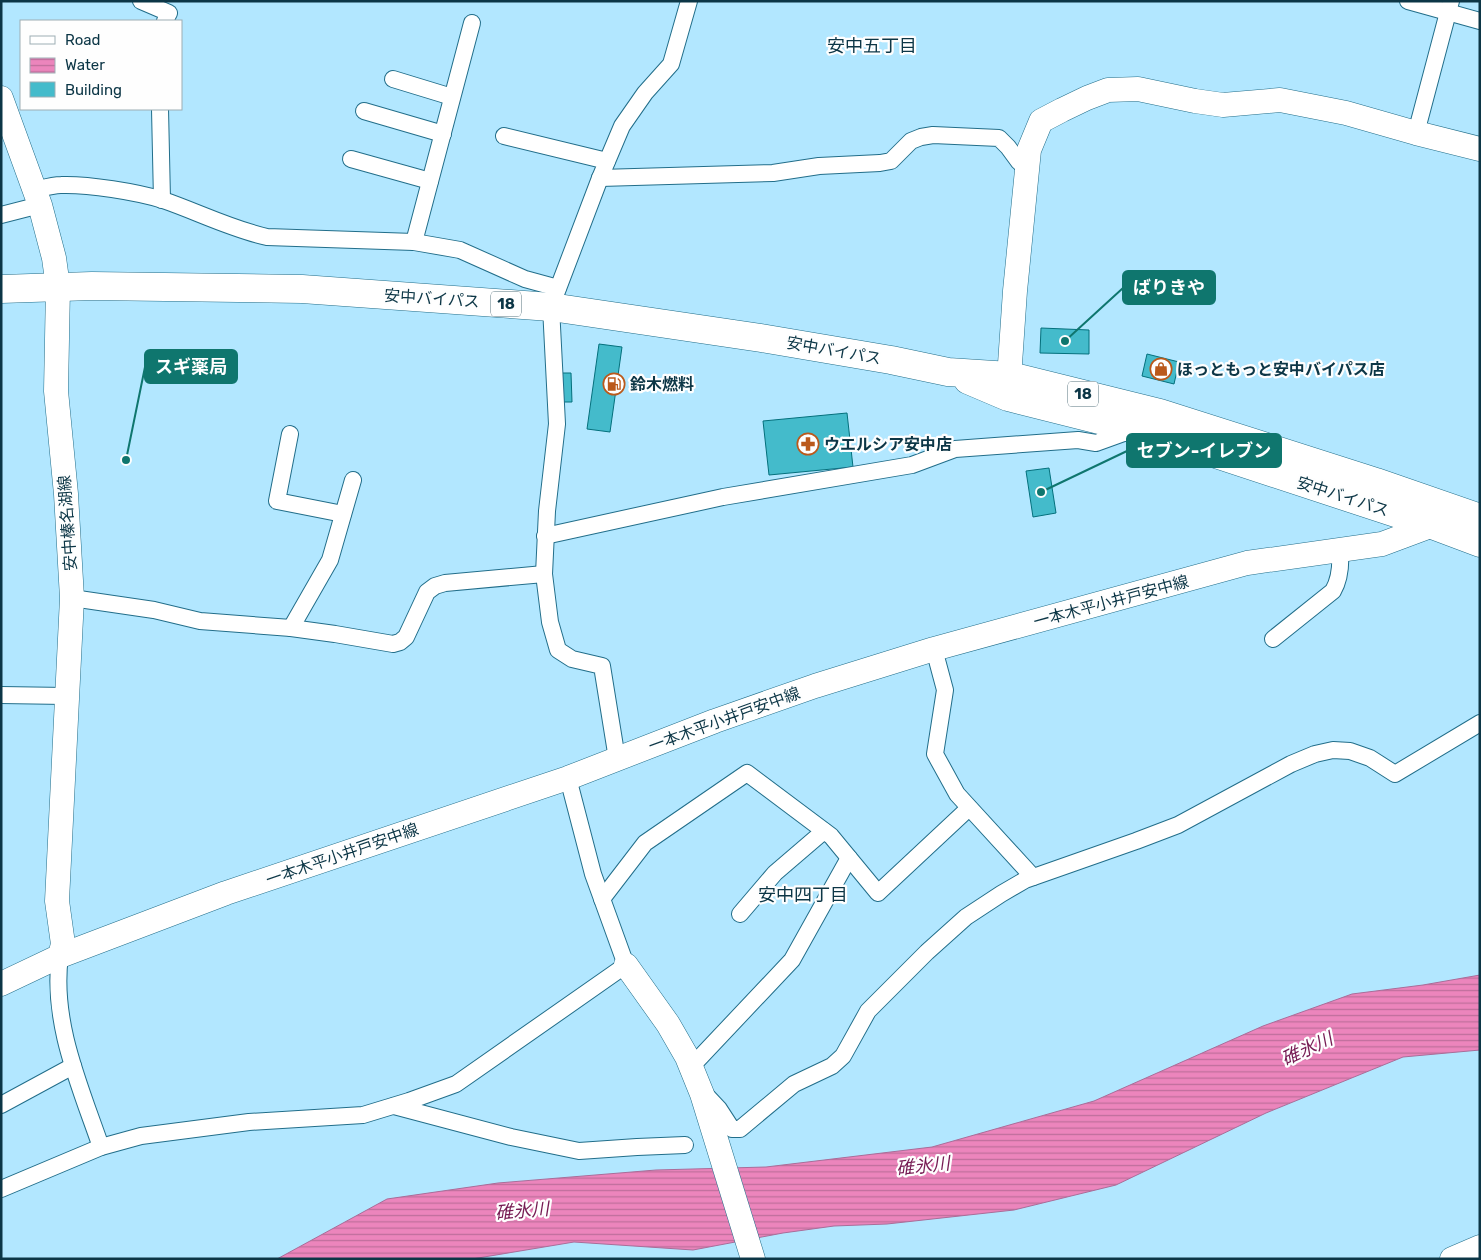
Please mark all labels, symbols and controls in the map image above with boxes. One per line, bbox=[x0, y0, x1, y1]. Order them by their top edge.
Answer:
legend bbox=[20, 20, 182, 110]
text: Road bbox=[65, 31, 101, 49]
district label: 安中五丁目 bbox=[827, 35, 917, 57]
text: Water bbox=[65, 56, 105, 74]
text: Building bbox=[65, 81, 122, 99]
callout: ばりきや bbox=[1123, 271, 1215, 304]
text: ばりきや bbox=[1133, 277, 1205, 299]
street label: 安中バイパス bbox=[384, 286, 480, 311]
road number: 18 bbox=[491, 292, 521, 316]
street label: 安中バイパス bbox=[785, 333, 883, 368]
callout: スギ薬局 bbox=[145, 350, 237, 383]
text: スギ薬局 bbox=[155, 356, 227, 378]
shop icon: ほっともっと安中バイパス店 bbox=[1149, 357, 1173, 381]
place label: ほっともっと安中バイパス店 bbox=[1177, 360, 1385, 379]
fuel station icon: 鈴木燃料 bbox=[602, 372, 626, 396]
place label: 鈴木燃料 bbox=[630, 375, 694, 394]
road number: 18 bbox=[1068, 382, 1098, 406]
pharmacy icon: ウエルシア安中店 bbox=[796, 432, 820, 456]
callout: セブン-イレブン bbox=[1127, 434, 1281, 467]
place label: ウエルシア安中店 bbox=[824, 435, 952, 454]
text: セブン-イレブン bbox=[1137, 440, 1271, 462]
street label: 安中バイパス bbox=[1294, 473, 1391, 520]
street label: 安中榛名湖線 bbox=[55, 474, 80, 572]
street label: 一本木平小井戸安中線 bbox=[1031, 572, 1191, 631]
street label: 一本木平小井戸安中線 bbox=[646, 683, 803, 756]
street label: 一本木平小井戸安中線 bbox=[263, 819, 421, 890]
district label: 安中四丁目 bbox=[758, 884, 848, 906]
water label: 碓氷川 bbox=[1278, 1027, 1338, 1070]
water label: 碓氷川 bbox=[895, 1152, 953, 1180]
water label: 碓氷川 bbox=[494, 1198, 552, 1224]

